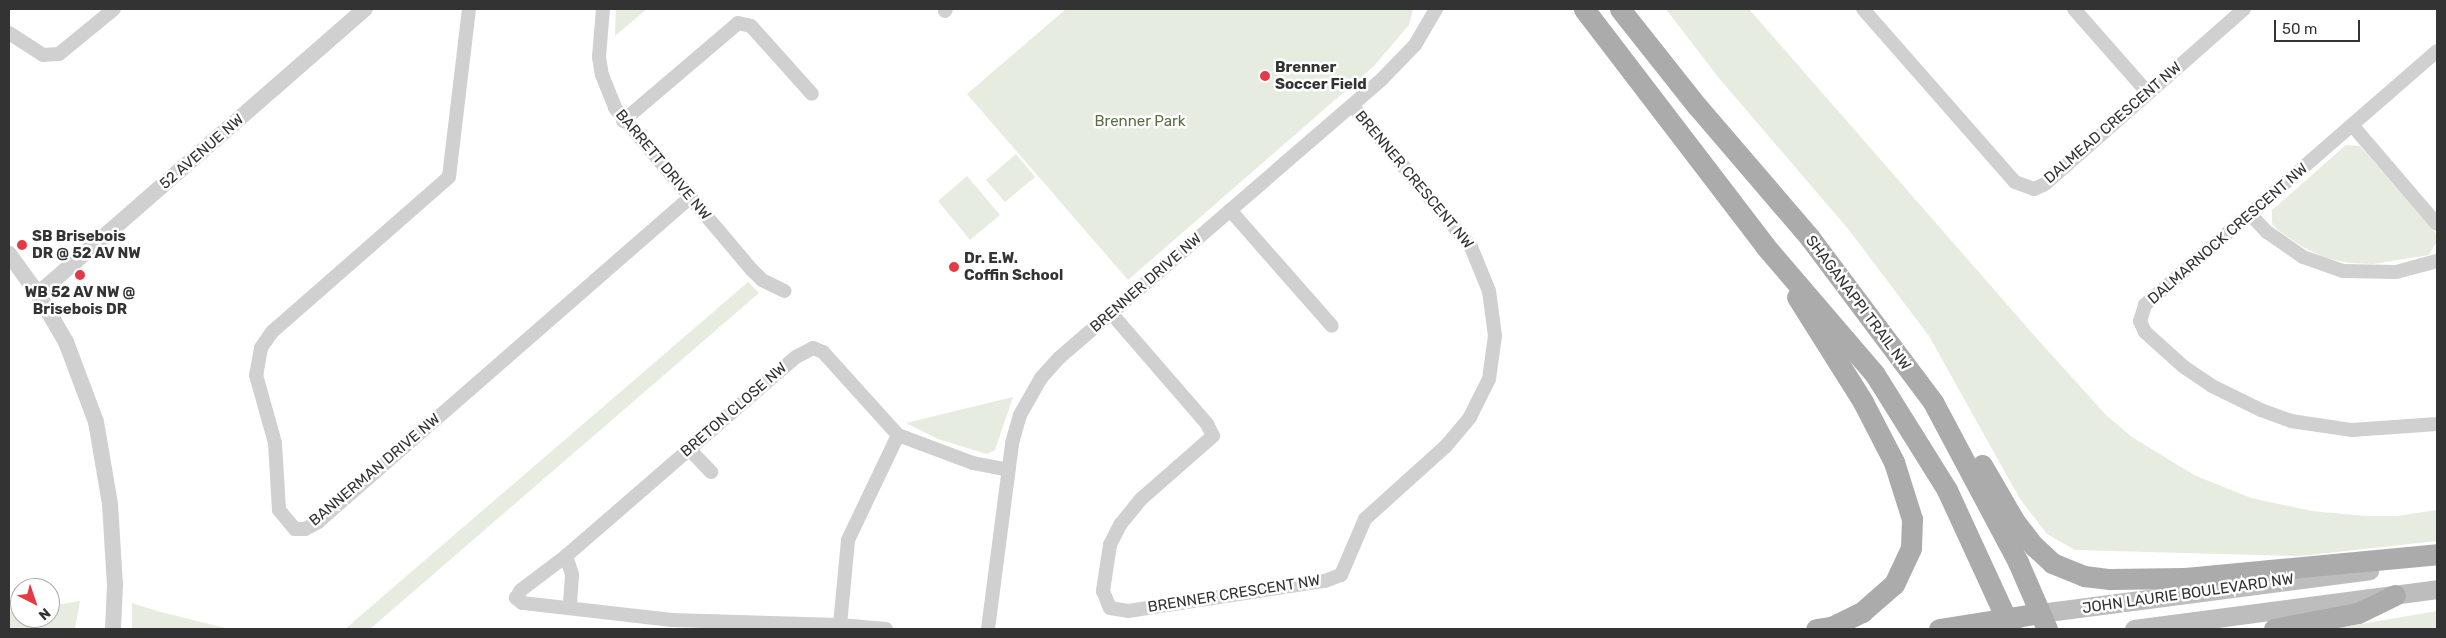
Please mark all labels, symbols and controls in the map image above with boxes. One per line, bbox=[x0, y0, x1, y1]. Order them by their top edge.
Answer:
scale bar bbox=[2276, 10, 2362, 42]
text: 50 m bbox=[2282, 20, 2317, 38]
place label: Brenner Soccer Field bbox=[1275, 58, 1367, 93]
street label: DALMEAD CRESCENT NW bbox=[2041, 58, 2185, 188]
marker: Brenner Soccer Field bbox=[1259, 70, 1271, 82]
street label: BARRETT DRIVE NW bbox=[611, 106, 715, 224]
street label: BRENNER CRESCENT NW bbox=[1351, 107, 1477, 253]
street label: 52 AVENUE NW bbox=[156, 111, 248, 193]
park label: Brenner Park bbox=[1094, 113, 1186, 131]
street label: DALMARNOCK CRESCENT NW bbox=[2144, 160, 2312, 308]
place label: SB Brisebois DR @ 52 AV NW bbox=[32, 227, 142, 262]
street label: BRENNER DRIVE NW bbox=[1087, 230, 1205, 336]
street label: SHAGANAPPI TRAIL NW bbox=[1801, 232, 1915, 374]
marker: SB Brisebois DR @ 52 AV NW bbox=[16, 239, 28, 251]
place label: Dr. E.W. Coffin School bbox=[964, 249, 1063, 284]
marker: Dr. E.W. Coffin School bbox=[948, 261, 960, 273]
marker: WB 52 AV NW @ Brisebois DR bbox=[74, 269, 86, 281]
place label: WB 52 AV NW @ Brisebois DR bbox=[24, 283, 136, 318]
street label: BRETON CLOSE NW bbox=[677, 359, 791, 461]
street label: BANNERMAN DRIVE NW bbox=[306, 410, 444, 530]
street label: JOHN LAURIE BOULEVARD NW bbox=[2081, 570, 2295, 618]
street label: BRENNER CRESCENT NW bbox=[1146, 571, 1322, 617]
north arrow bbox=[10, 578, 60, 628]
text: N bbox=[35, 604, 54, 624]

